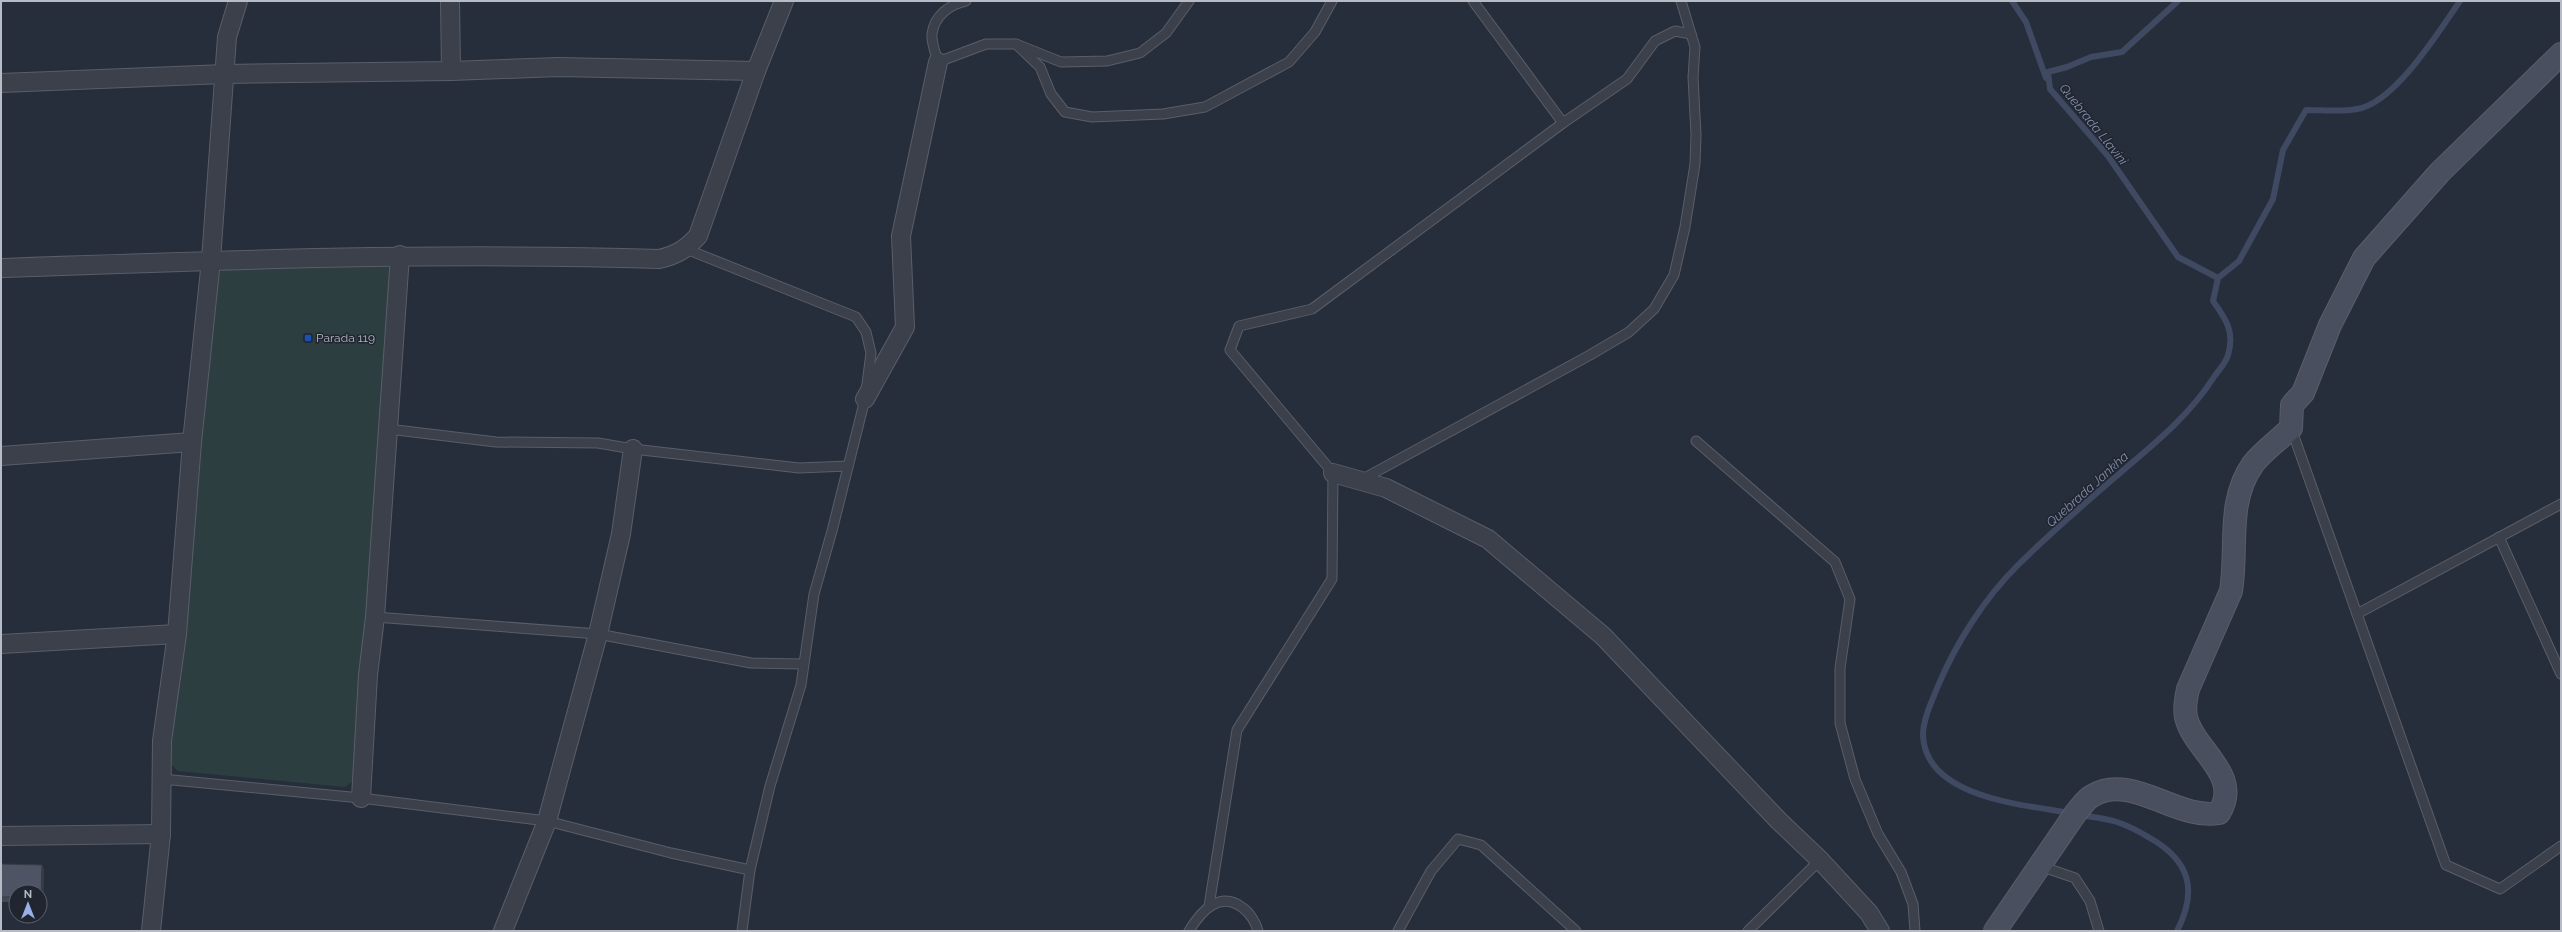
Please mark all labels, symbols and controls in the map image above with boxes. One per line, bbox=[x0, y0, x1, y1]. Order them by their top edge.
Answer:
water label: Quebrada Llavini bbox=[2056, 81, 2132, 169]
place label: Parada 119 bbox=[316, 331, 375, 345]
marker: Parada 119 bbox=[303, 333, 313, 343]
water label: Quebrada Jankha bbox=[2043, 449, 2132, 530]
north arrow bbox=[8, 884, 48, 924]
text: N bbox=[24, 888, 32, 901]

